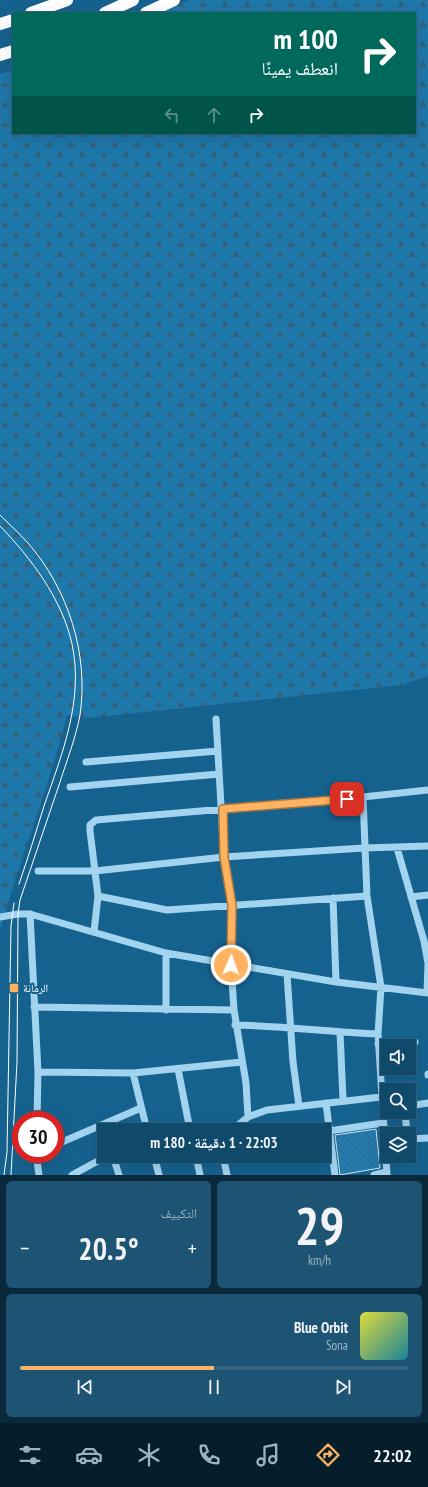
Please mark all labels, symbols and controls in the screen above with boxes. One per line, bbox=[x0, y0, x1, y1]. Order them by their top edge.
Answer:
text: 100 m bbox=[274, 20, 338, 57]
icon: right bbox=[352, 28, 404, 80]
text: انعطف يمينًا bbox=[262, 57, 338, 80]
icon: left bbox=[161, 104, 183, 126]
icon: ahead bbox=[203, 104, 225, 126]
icon: right bbox=[245, 104, 267, 126]
pin bbox=[330, 782, 364, 816]
icon: arrive bbox=[336, 788, 358, 810]
position arrow bbox=[210, 944, 252, 986]
place label: الرمانة bbox=[23, 981, 48, 995]
marker: الرمانة bbox=[8, 982, 20, 994]
map controls bbox=[380, 1039, 416, 1163]
button: sound bbox=[380, 1039, 416, 1075]
button: search bbox=[380, 1083, 416, 1119]
speed limit sign: 30 bbox=[12, 1111, 64, 1163]
button: layers bbox=[380, 1127, 416, 1163]
text: 22:03 · 1 دقيقة · 180 m bbox=[150, 1133, 278, 1152]
text: 29 bbox=[295, 1192, 344, 1259]
text: التكييف bbox=[161, 1205, 197, 1222]
text: 20.5° bbox=[78, 1229, 139, 1268]
text: − bbox=[20, 1234, 29, 1262]
text: + bbox=[188, 1234, 197, 1262]
text: km/h bbox=[308, 1252, 331, 1269]
text: Blue Orbit bbox=[294, 1318, 348, 1337]
text: Sona bbox=[326, 1337, 348, 1354]
icon: previous bbox=[74, 1376, 96, 1398]
icon: pause bbox=[203, 1376, 225, 1398]
icon: next bbox=[332, 1376, 354, 1398]
icon: filters bbox=[16, 1441, 44, 1469]
icon: car bbox=[75, 1441, 103, 1469]
icon: climate bbox=[135, 1441, 163, 1469]
icon: phone bbox=[195, 1441, 223, 1469]
icon: music bbox=[254, 1441, 282, 1469]
icon: directions bbox=[314, 1441, 342, 1469]
text: 22:02 bbox=[373, 1444, 412, 1467]

